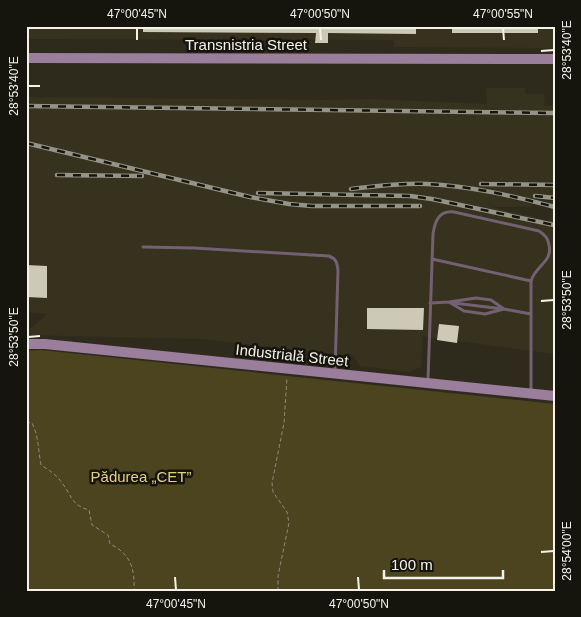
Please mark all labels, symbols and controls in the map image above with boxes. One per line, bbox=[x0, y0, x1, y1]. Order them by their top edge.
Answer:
text: 47°00'45"N bbox=[107, 7, 167, 21]
text: 47°00'50"N bbox=[290, 7, 350, 21]
text: 47°00'55"N bbox=[473, 7, 533, 21]
text: 28°53'40"E bbox=[560, 20, 574, 80]
street label: Transnistria Street bbox=[185, 36, 308, 53]
text: 28°53'40"E bbox=[7, 56, 21, 116]
text: 28°53'50"E bbox=[560, 270, 574, 330]
text: 28°53'50"E bbox=[7, 307, 21, 367]
street label: Industrială Street bbox=[235, 341, 350, 369]
park label: Pădurea „CET” bbox=[91, 468, 191, 485]
text: 28°54'00"E bbox=[560, 521, 574, 581]
scale bar bbox=[384, 547, 502, 579]
text: 100 m bbox=[391, 556, 433, 573]
text: 47°00'45"N bbox=[146, 597, 206, 611]
text: 47°00'50"N bbox=[329, 597, 389, 611]

